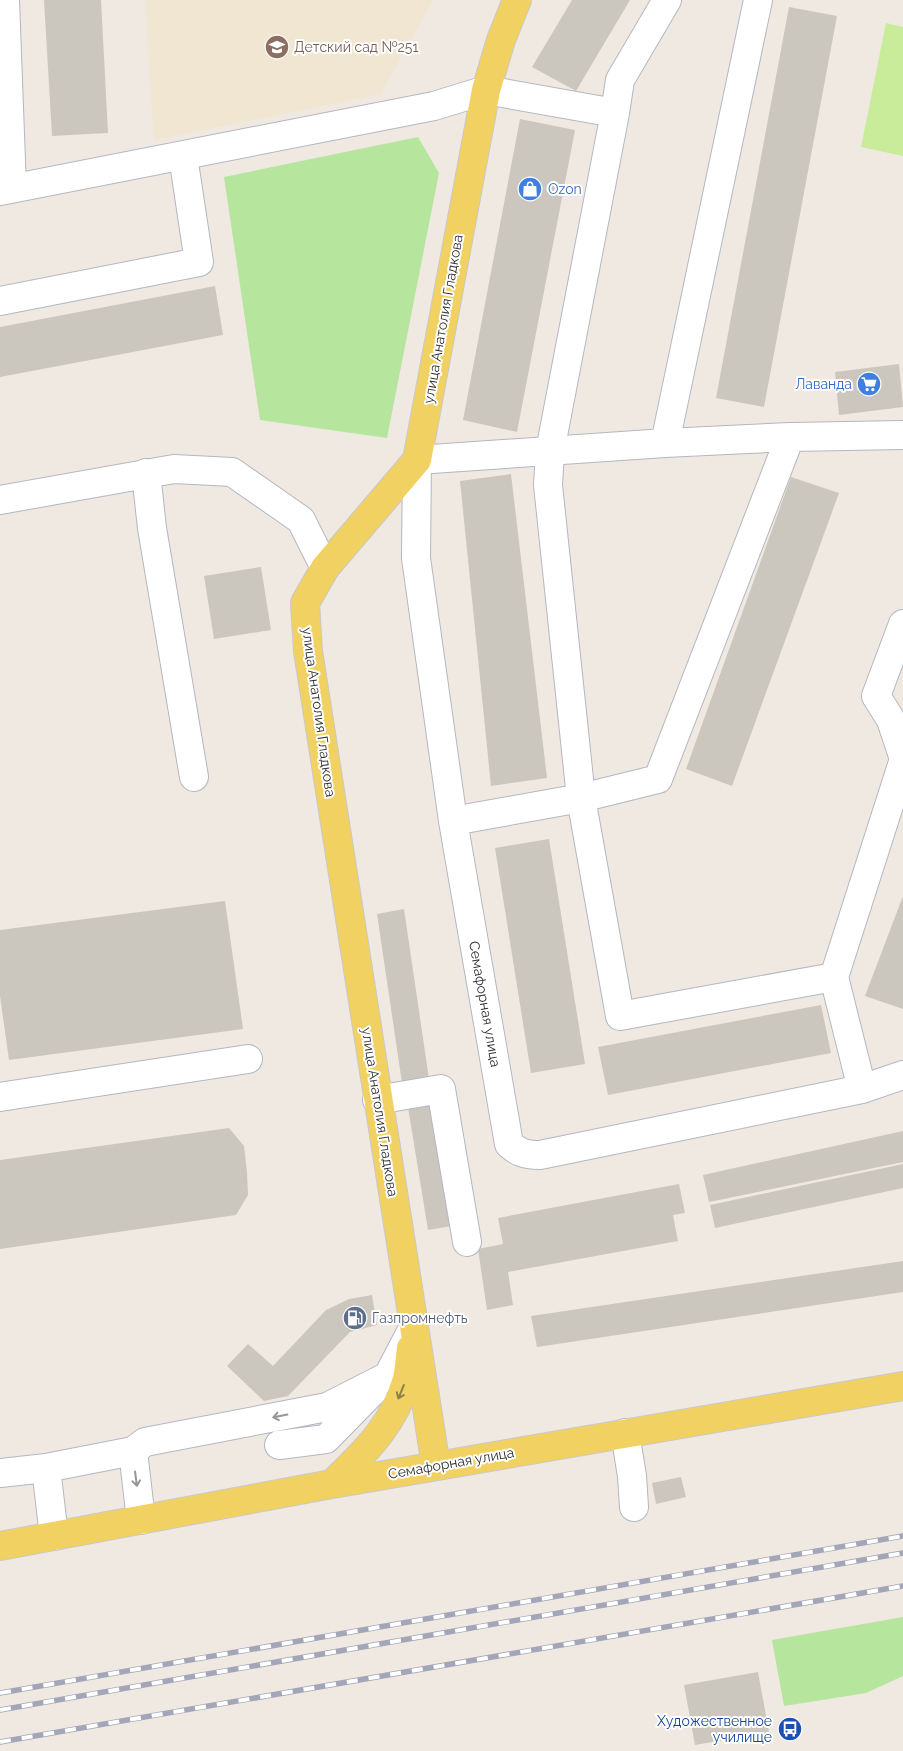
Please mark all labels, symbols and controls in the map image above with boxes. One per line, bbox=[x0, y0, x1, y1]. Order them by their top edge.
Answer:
school or university icon: Детский сад №251 bbox=[264, 34, 290, 60]
place label: Детский сад №251 bbox=[294, 39, 418, 55]
shop icon: Ozon bbox=[517, 176, 543, 202]
place label: Ozon bbox=[548, 181, 582, 197]
street label: улица Анатолия Гладкова bbox=[420, 233, 466, 405]
supermarket icon: Лаванда bbox=[856, 371, 882, 397]
place label: Лаванда bbox=[795, 376, 852, 392]
street label: улица Анатолия Гладкова bbox=[299, 626, 339, 798]
street label: Семафорная улица bbox=[466, 940, 504, 1068]
street label: улица Анатолия Гладкова bbox=[359, 1026, 401, 1198]
fuel station icon: Газпромнефть bbox=[342, 1305, 368, 1331]
place label: Газпромнефть bbox=[372, 1310, 468, 1326]
one-way arrow bbox=[396, 1384, 405, 1399]
one-way arrow bbox=[272, 1412, 288, 1421]
street label: Семафорная улица bbox=[387, 1444, 515, 1482]
one-way arrow bbox=[131, 1470, 141, 1486]
place label: Художественное училище bbox=[657, 1713, 772, 1745]
bus stop icon: Художественное училище bbox=[777, 1716, 803, 1742]

